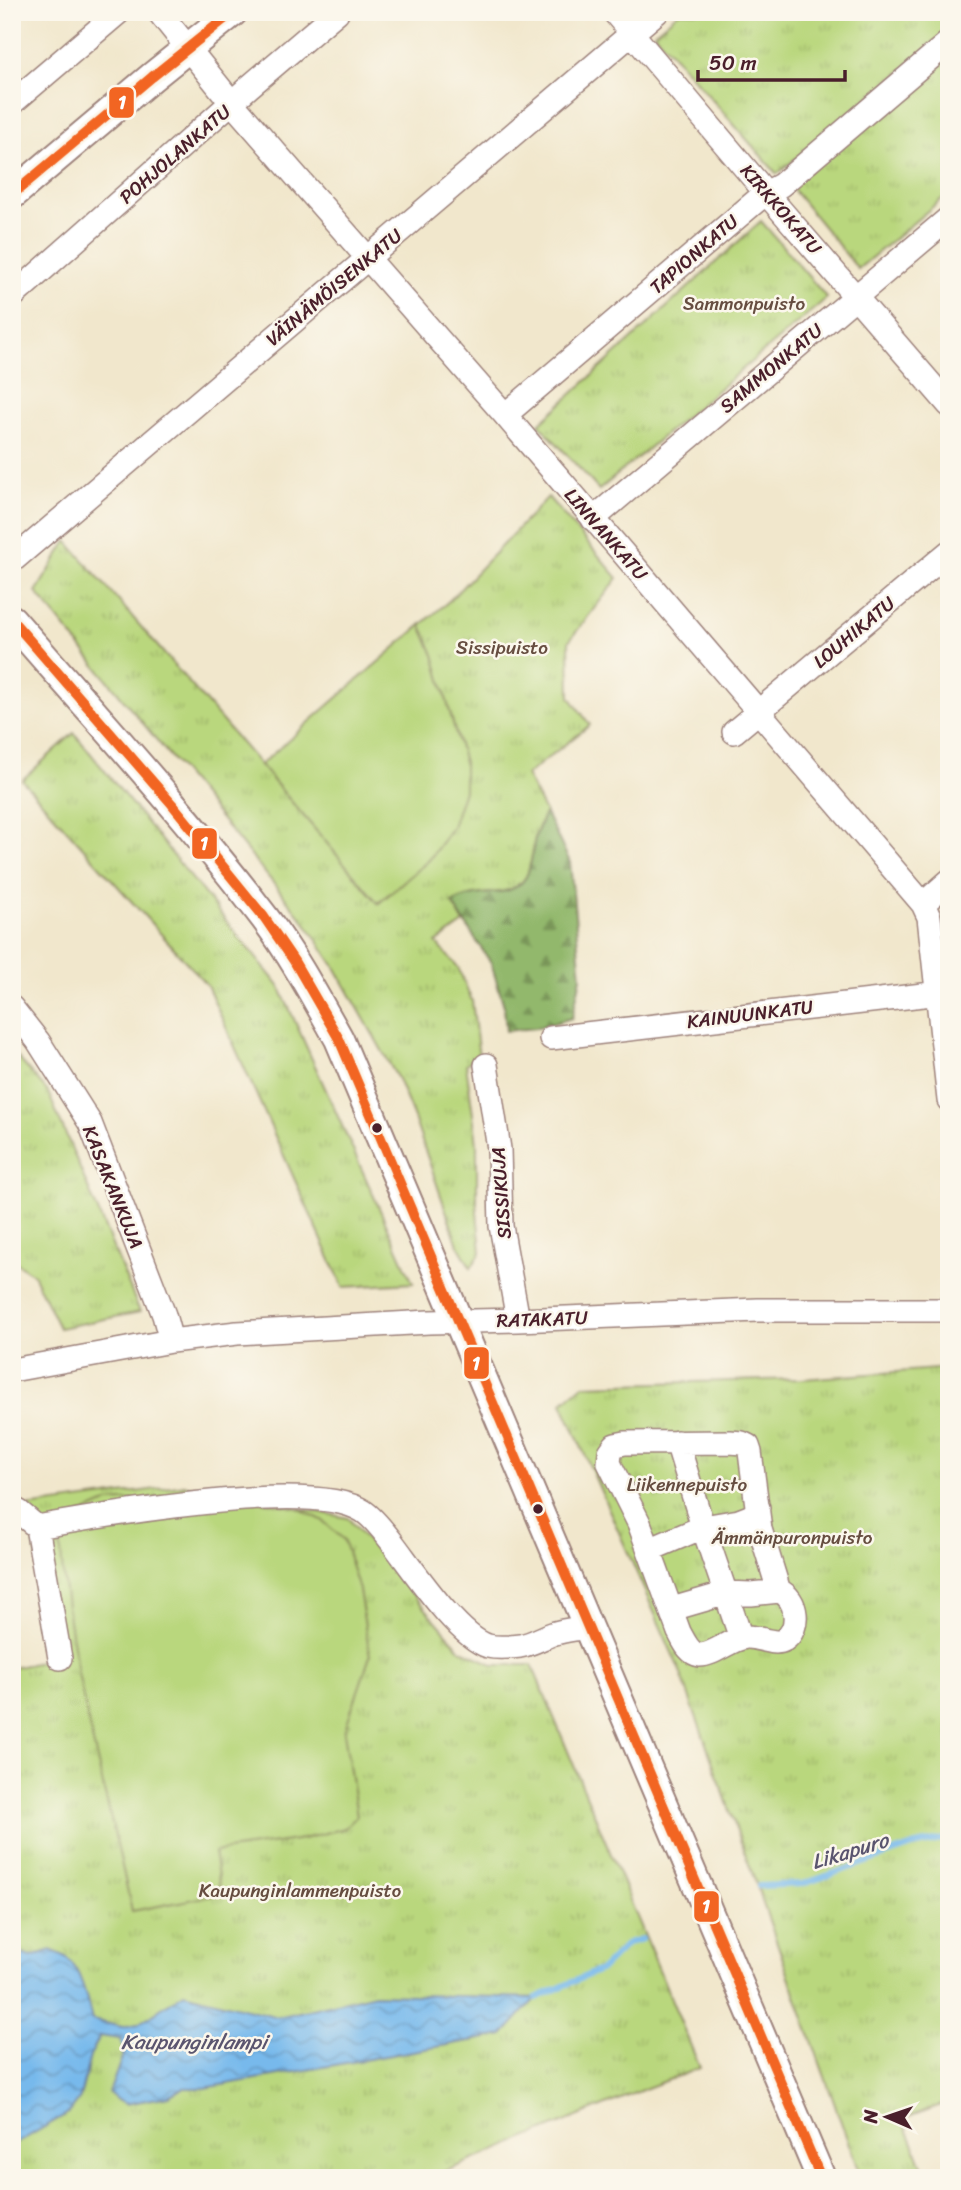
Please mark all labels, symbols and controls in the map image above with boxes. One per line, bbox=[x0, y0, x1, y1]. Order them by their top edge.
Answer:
scale bar bbox=[698, 38, 846, 82]
text: 50 m bbox=[709, 44, 757, 82]
line badge: 1 bbox=[108, 86, 135, 119]
text: 1 bbox=[118, 86, 126, 119]
street label: POHJOLANKATU bbox=[111, 95, 239, 212]
street label: KIRKKOKATU bbox=[732, 156, 830, 262]
street label: TAPIONKATU bbox=[642, 205, 747, 303]
street label: VÄINÄMÖISENKATU bbox=[258, 219, 410, 354]
park label: Sammonpuisto bbox=[683, 287, 805, 320]
street label: SAMMONKATU bbox=[712, 314, 831, 422]
street label: LINNANKATU bbox=[556, 480, 656, 588]
street label: LOUHIKATU bbox=[805, 587, 903, 677]
park label: Sissipuisto bbox=[456, 631, 548, 664]
line badge: 1 bbox=[191, 827, 218, 860]
text: 1 bbox=[200, 827, 208, 860]
street label: KAINUUNKATU bbox=[685, 990, 815, 1038]
street label: KASAKANKUJA bbox=[73, 1120, 153, 1254]
unlabelled marker bbox=[370, 1121, 384, 1135]
street label: SISSIKUJA bbox=[481, 1146, 521, 1240]
street label: RATAKATU bbox=[496, 1301, 589, 1337]
line badge: 1 bbox=[463, 1346, 490, 1380]
text: 1 bbox=[472, 1347, 480, 1380]
park label: Liikennepuisto bbox=[627, 1468, 748, 1501]
unlabelled marker bbox=[531, 1502, 545, 1516]
park label: Ämmänpuronpuisto bbox=[711, 1521, 873, 1554]
water label: Likapuro bbox=[807, 1821, 895, 1881]
park label: Kaupunginlammenpuisto bbox=[199, 1874, 401, 1907]
line badge: 1 bbox=[693, 1890, 720, 1923]
text: 1 bbox=[702, 1890, 710, 1923]
water label: Kaupunginlampi bbox=[121, 2023, 271, 2061]
north arrow bbox=[852, 2082, 922, 2152]
text: N bbox=[854, 2108, 887, 2125]

